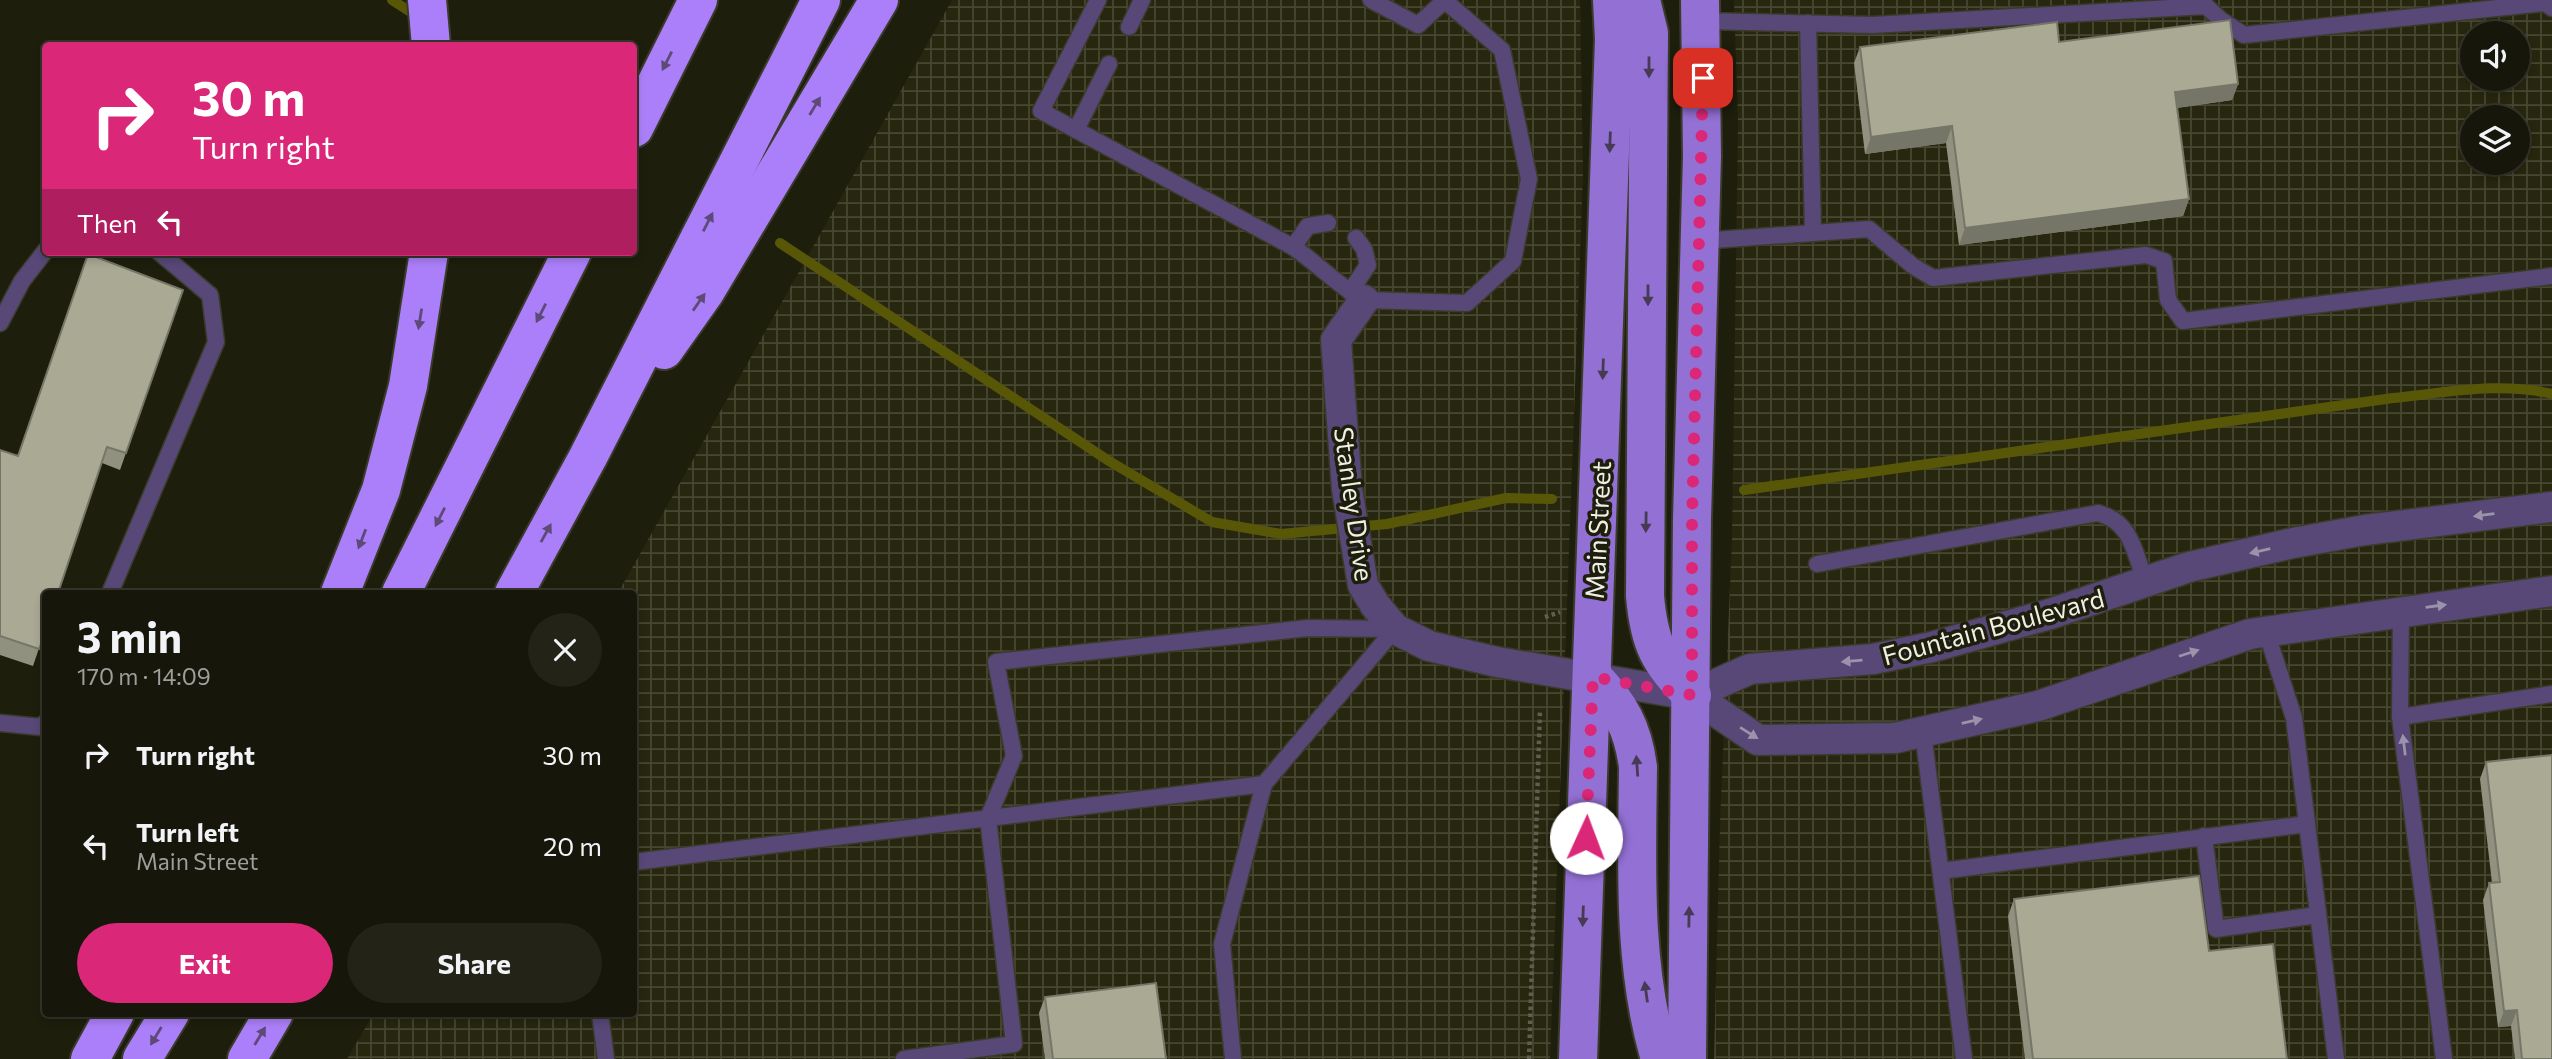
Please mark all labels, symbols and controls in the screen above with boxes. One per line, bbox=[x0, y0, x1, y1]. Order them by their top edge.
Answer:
map controls bbox=[2460, 21, 2530, 175]
button: sound bbox=[2460, 21, 2530, 91]
pin bbox=[1673, 48, 1733, 108]
one-way arrow bbox=[662, 51, 673, 71]
one-way arrow bbox=[1643, 56, 1655, 78]
icon: arrive bbox=[1684, 59, 1722, 97]
text: 30 m bbox=[192, 66, 305, 126]
icon: right bbox=[77, 70, 168, 161]
one-way arrow bbox=[809, 97, 821, 116]
button: layers bbox=[2460, 105, 2530, 175]
text: Turn right bbox=[192, 126, 335, 166]
one-way arrow bbox=[1605, 131, 1616, 153]
icon: left bbox=[151, 203, 189, 241]
text: Then bbox=[77, 207, 137, 238]
one-way arrow bbox=[702, 212, 714, 232]
one-way arrow bbox=[1642, 284, 1654, 306]
one-way arrow bbox=[692, 293, 706, 311]
one-way arrow bbox=[536, 303, 547, 323]
one-way arrow bbox=[414, 309, 425, 331]
one-way arrow bbox=[1598, 358, 1609, 380]
street label: Stanley Drive bbox=[1329, 425, 1381, 583]
street label: Main Street bbox=[1578, 460, 1616, 600]
one-way arrow bbox=[434, 507, 445, 527]
one-way arrow bbox=[2473, 510, 2495, 521]
one-way arrow bbox=[1640, 511, 1652, 533]
one-way arrow bbox=[540, 524, 552, 543]
one-way arrow bbox=[356, 528, 367, 549]
one-way arrow bbox=[2249, 545, 2271, 556]
street label: Fountain Boulevard bbox=[1879, 581, 2107, 671]
one-way arrow bbox=[2425, 600, 2447, 611]
text: 3 min bbox=[77, 610, 182, 662]
button: close bbox=[528, 613, 602, 687]
one-way arrow bbox=[2179, 647, 2200, 658]
one-way arrow bbox=[1841, 656, 1863, 667]
text: 170 m · 14:09 bbox=[77, 662, 211, 690]
one-way arrow bbox=[1961, 715, 1983, 726]
one-way arrow bbox=[1739, 727, 1759, 740]
one-way arrow bbox=[2398, 734, 2409, 756]
icon: right bbox=[77, 736, 115, 774]
text: Turn right bbox=[136, 739, 255, 770]
text: 30 m bbox=[543, 739, 602, 770]
one-way arrow bbox=[1631, 754, 1642, 776]
position arrow bbox=[1549, 801, 1623, 875]
text: Turn left bbox=[136, 816, 239, 847]
icon: left bbox=[77, 827, 115, 865]
text: 20 m bbox=[543, 830, 602, 861]
text: Main Street bbox=[136, 847, 258, 875]
one-way arrow bbox=[1578, 906, 1589, 928]
one-way arrow bbox=[1683, 906, 1695, 928]
button: Exit bbox=[77, 923, 333, 1003]
button: Share bbox=[347, 923, 602, 1003]
one-way arrow bbox=[1641, 981, 1652, 1003]
one-way arrow bbox=[150, 1027, 162, 1046]
one-way arrow bbox=[254, 1027, 267, 1046]

